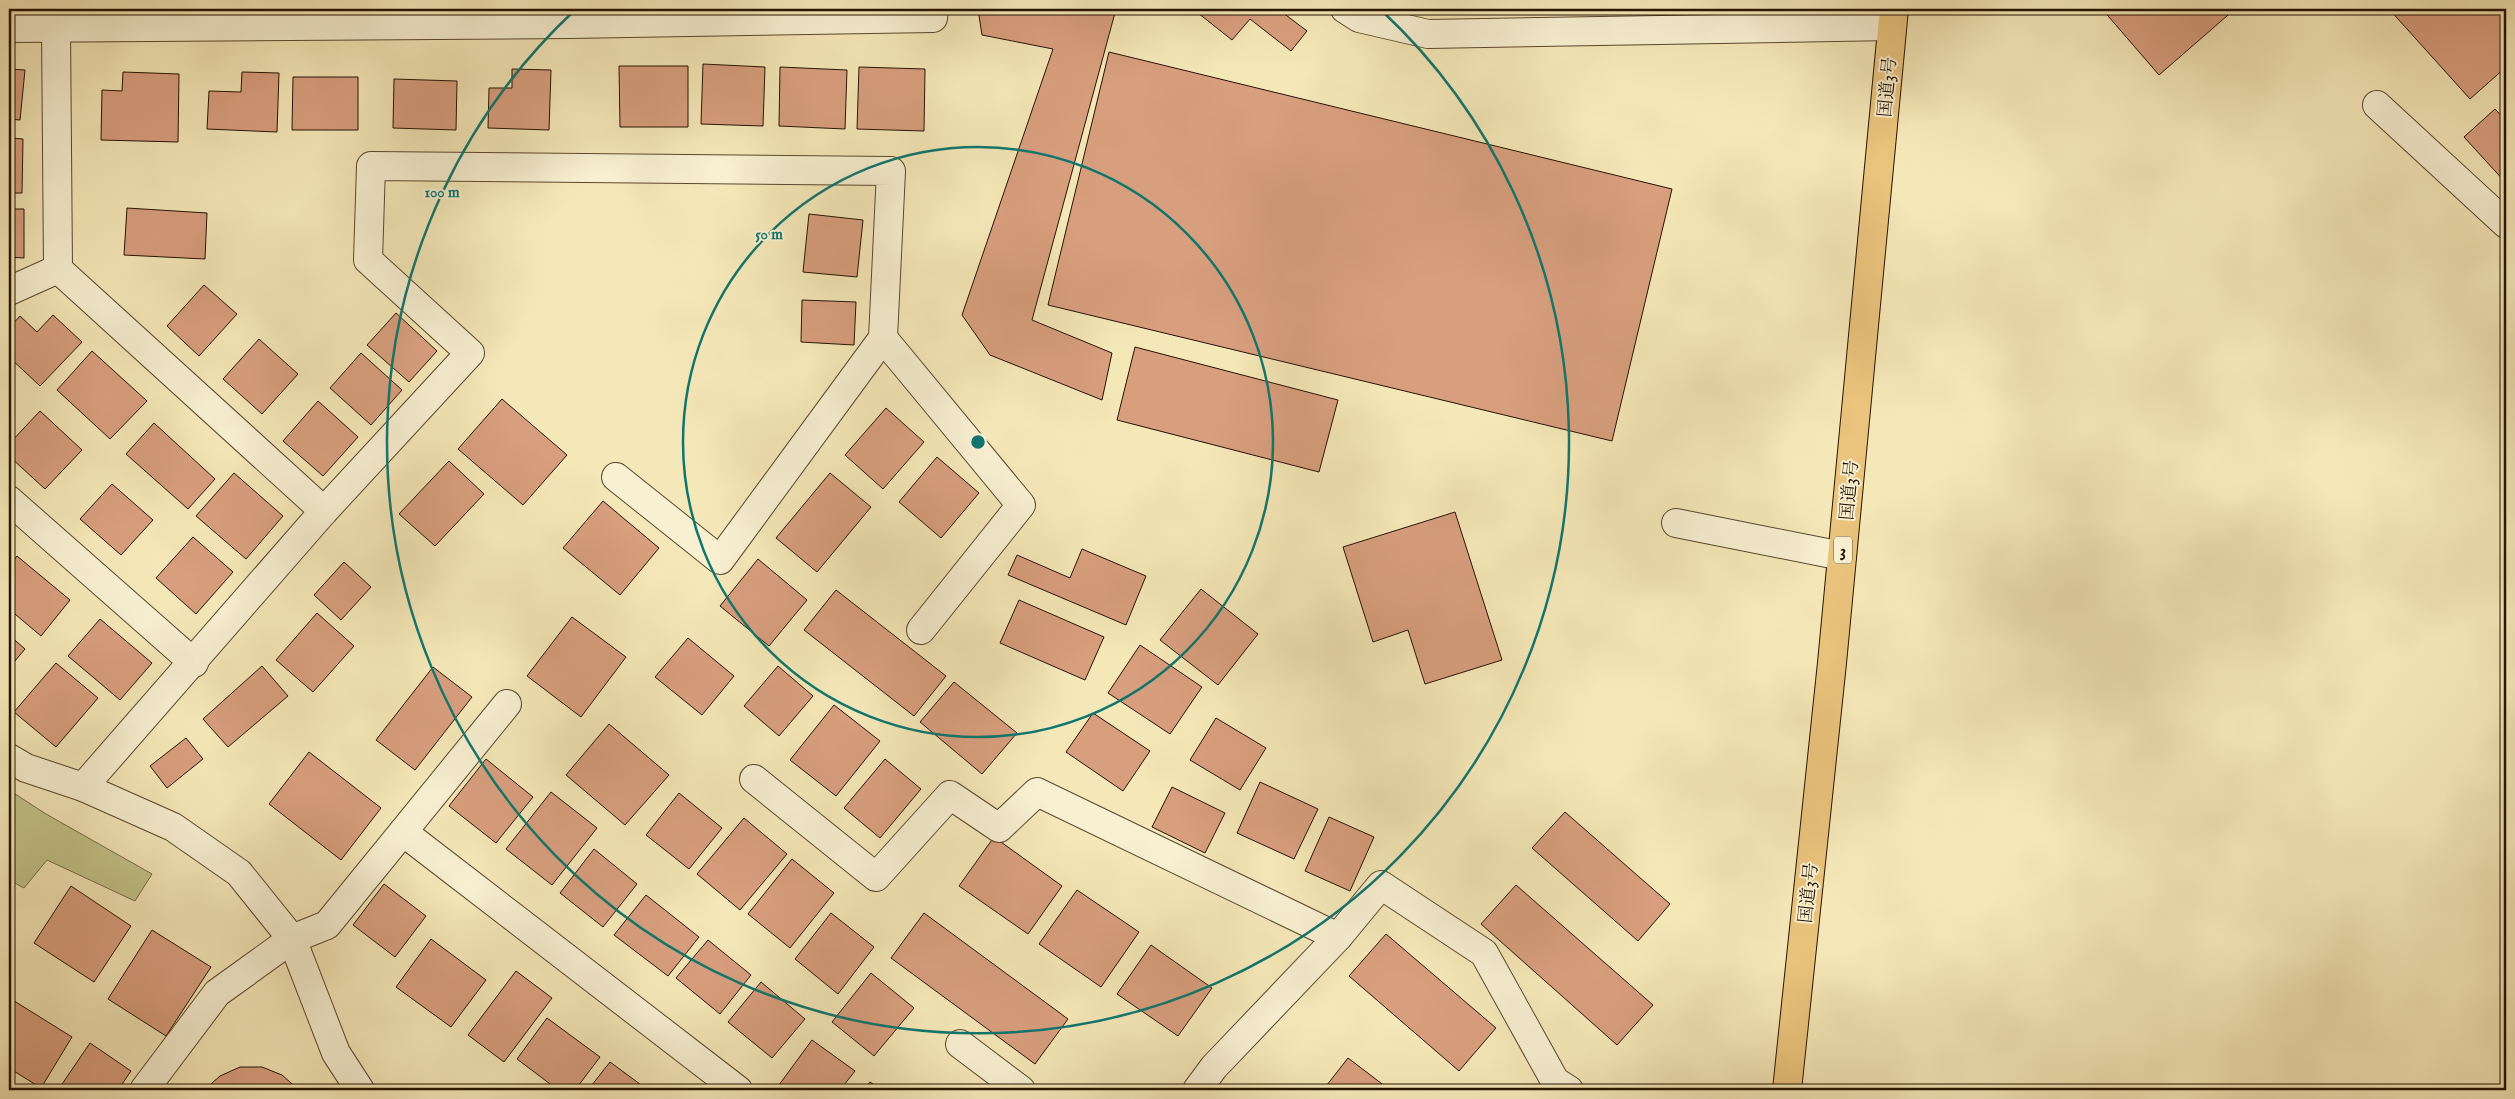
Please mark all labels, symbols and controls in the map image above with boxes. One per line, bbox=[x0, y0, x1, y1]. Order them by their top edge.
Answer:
street label: 国道3号 bbox=[1874, 56, 1903, 118]
text: 100 m bbox=[424, 183, 460, 202]
text: 50 m bbox=[755, 225, 783, 244]
centre of rings bbox=[969, 433, 987, 451]
street label: 国道3号 bbox=[1836, 459, 1865, 521]
road number: 3 bbox=[1834, 536, 1852, 564]
street label: 国道3号 bbox=[1795, 862, 1824, 925]

